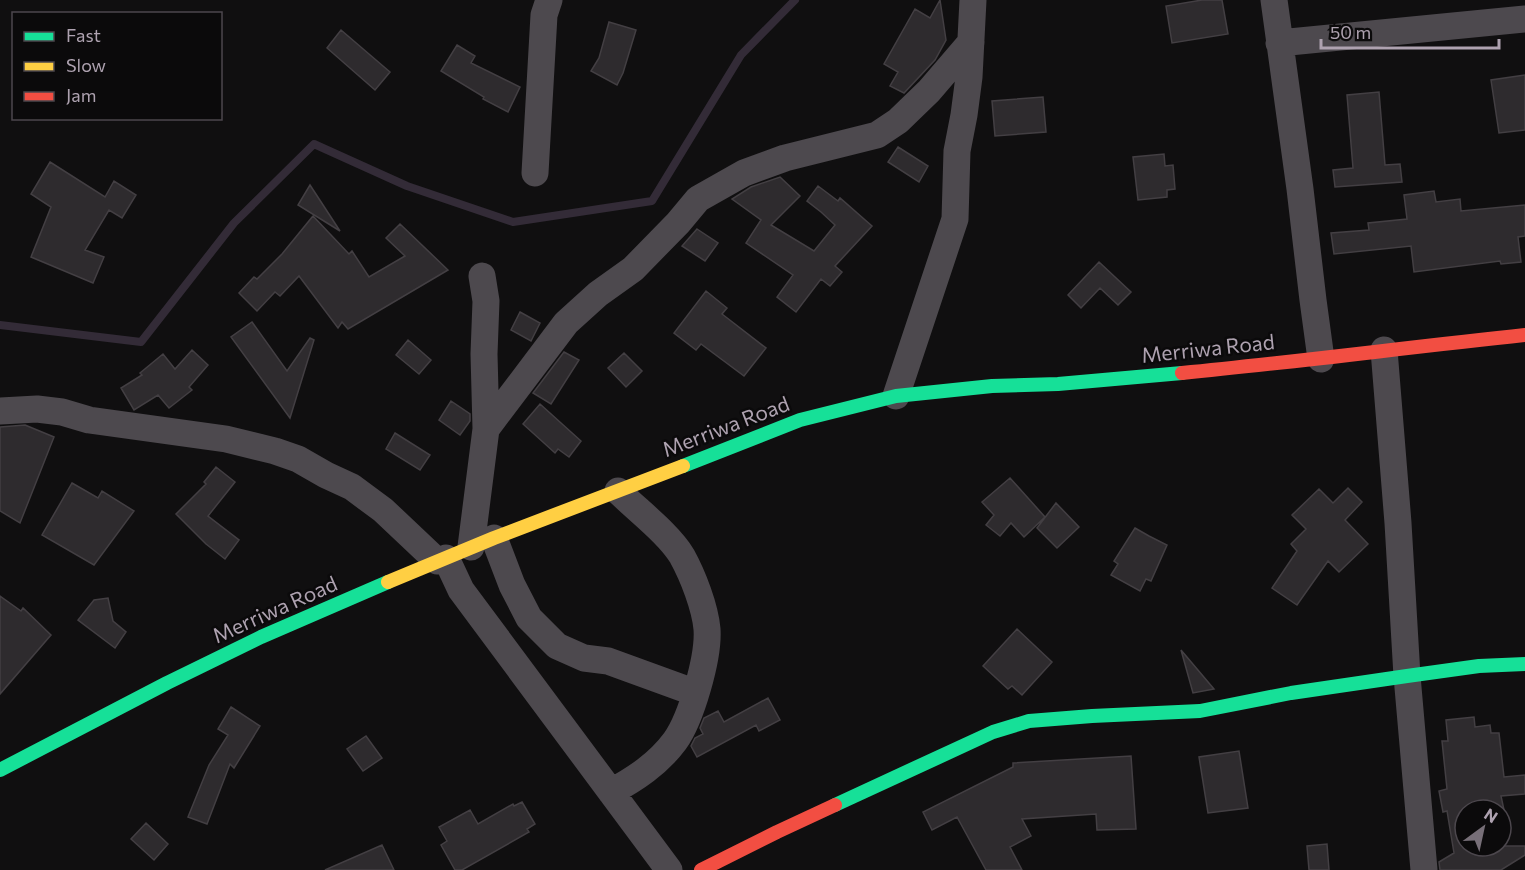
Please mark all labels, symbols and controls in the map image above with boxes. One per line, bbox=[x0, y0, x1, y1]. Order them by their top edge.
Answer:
legend bbox=[12, 12, 222, 120]
scale bar bbox=[1321, 12, 1500, 50]
text: 50 m bbox=[1330, 21, 1371, 43]
text: Fast bbox=[66, 24, 101, 46]
text: Slow bbox=[66, 54, 106, 76]
text: Jam bbox=[66, 84, 96, 106]
street label: Merriwa Road bbox=[1140, 328, 1276, 367]
street label: Merriwa Road bbox=[658, 390, 792, 461]
street label: Merriwa Road bbox=[208, 570, 341, 647]
north arrow bbox=[1453, 798, 1513, 858]
text: N bbox=[1481, 804, 1502, 826]

